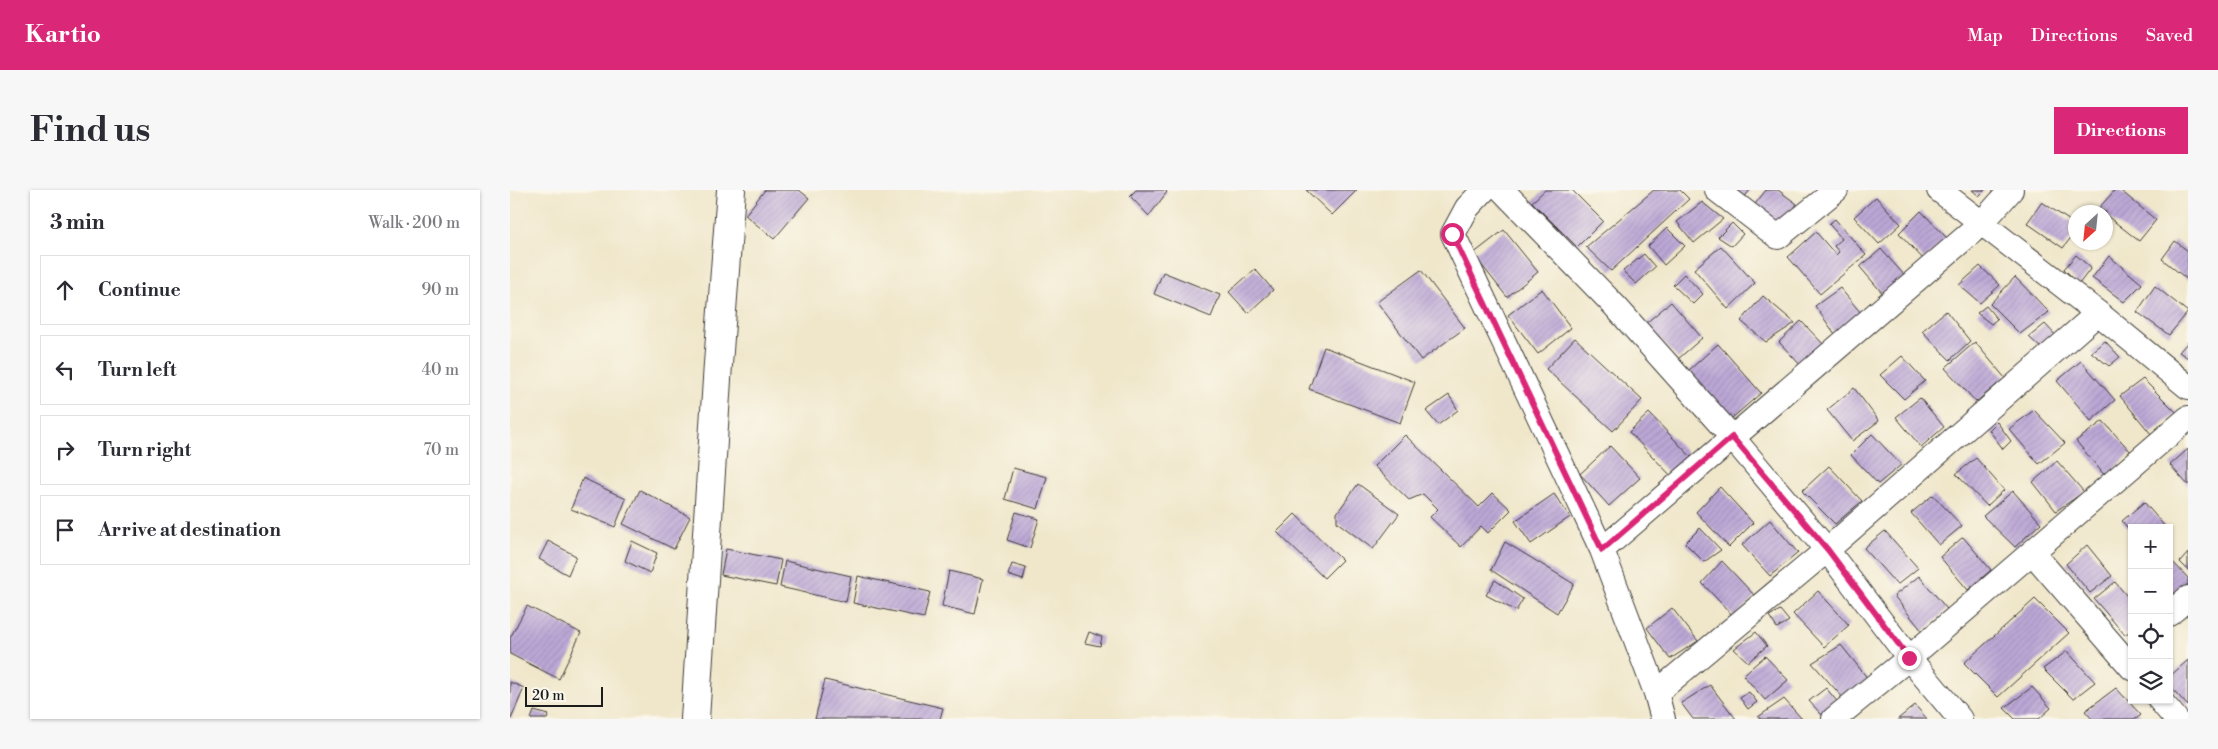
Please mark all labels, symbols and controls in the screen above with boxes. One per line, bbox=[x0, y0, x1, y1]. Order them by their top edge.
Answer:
text: Kartio bbox=[25, 20, 101, 50]
text: Map bbox=[1967, 24, 2003, 47]
text: Directions bbox=[2031, 24, 2118, 47]
text: Saved bbox=[2146, 24, 2193, 47]
button: Directions bbox=[2054, 107, 2188, 154]
text: Find us bbox=[30, 109, 150, 152]
north arrow bbox=[2068, 205, 2113, 250]
text: 3 min bbox=[50, 210, 105, 236]
text: Walk · 200 m bbox=[368, 213, 460, 233]
route start bbox=[1441, 223, 1464, 246]
icon: ahead bbox=[51, 276, 79, 304]
text: Continue bbox=[98, 278, 181, 302]
text: 90 m bbox=[421, 280, 459, 300]
icon: left bbox=[51, 356, 79, 384]
text: Turn left bbox=[98, 358, 177, 382]
text: 40 m bbox=[422, 360, 459, 380]
icon: right bbox=[51, 436, 79, 464]
text: Turn right bbox=[98, 438, 191, 462]
text: 70 m bbox=[423, 440, 459, 460]
icon: arrive bbox=[51, 516, 79, 544]
text: Arrive at destination bbox=[98, 518, 281, 542]
map controls bbox=[2128, 524, 2173, 704]
button: + bbox=[2128, 524, 2173, 569]
button: − bbox=[2128, 569, 2173, 614]
button: locate bbox=[2128, 614, 2173, 659]
route end bbox=[1898, 647, 1921, 670]
button: layers bbox=[2128, 659, 2173, 704]
scale bar bbox=[525, 684, 602, 707]
text: 20 m bbox=[532, 687, 564, 705]

